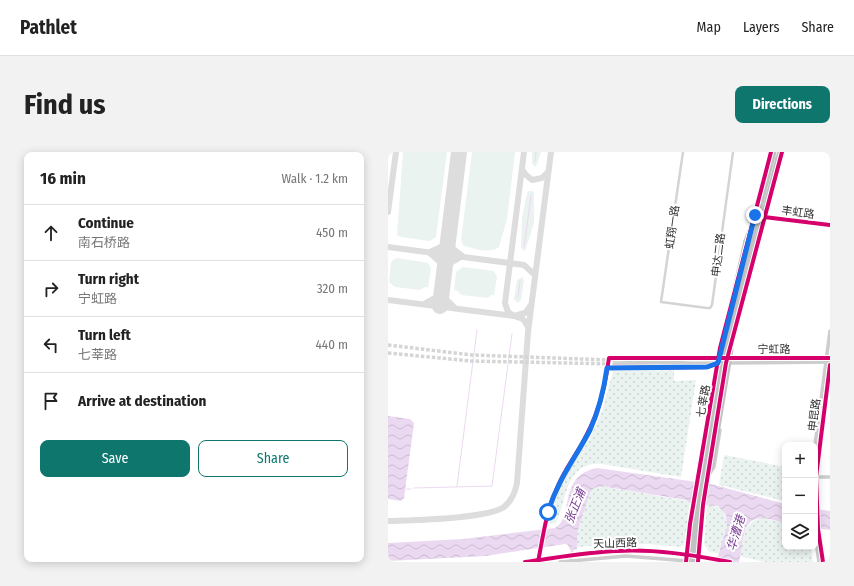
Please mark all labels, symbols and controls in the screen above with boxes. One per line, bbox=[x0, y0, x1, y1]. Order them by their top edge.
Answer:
text: Pathlet bbox=[20, 16, 77, 39]
text: Map bbox=[697, 19, 721, 36]
text: Layers bbox=[743, 19, 779, 36]
text: Share bbox=[801, 19, 834, 36]
button: Directions bbox=[735, 86, 830, 123]
text: Find us bbox=[24, 88, 106, 121]
text: 16 min bbox=[40, 168, 86, 189]
text: Walk · 1.2 km bbox=[281, 171, 348, 186]
street label: 虹翔一路 bbox=[663, 204, 682, 250]
street label: 丰虹路 bbox=[781, 204, 815, 221]
route end bbox=[746, 206, 764, 224]
text: Continue bbox=[78, 214, 134, 232]
icon: ahead bbox=[40, 222, 62, 244]
text: 450 m bbox=[316, 225, 348, 240]
street label: 申达二路 bbox=[709, 232, 728, 278]
text: 南石桥路 bbox=[78, 235, 130, 250]
text: Turn right bbox=[78, 270, 139, 288]
icon: right bbox=[40, 278, 62, 300]
text: 320 m bbox=[317, 281, 348, 296]
text: 宁虹路 bbox=[78, 291, 117, 306]
text: Turn left bbox=[78, 326, 131, 344]
icon: left bbox=[40, 334, 62, 356]
text: 440 m bbox=[316, 337, 348, 352]
street label: 宁虹路 bbox=[758, 343, 791, 356]
text: 七莘路 bbox=[78, 347, 117, 362]
street label: 七莘路 bbox=[694, 384, 713, 418]
icon: arrive bbox=[40, 390, 62, 412]
text: Arrive at destination bbox=[78, 392, 206, 410]
street label: 申昆路 bbox=[806, 398, 823, 432]
button: Save bbox=[40, 440, 190, 477]
button: Share bbox=[198, 440, 348, 477]
map controls bbox=[782, 442, 818, 550]
button: + bbox=[782, 442, 818, 478]
button: − bbox=[782, 478, 818, 514]
water label: 张正浦 bbox=[562, 485, 589, 525]
route start bbox=[539, 503, 557, 521]
water label: 华漕港 bbox=[724, 512, 749, 552]
button: layers bbox=[782, 514, 818, 550]
street label: 天山西路 bbox=[593, 536, 637, 551]

